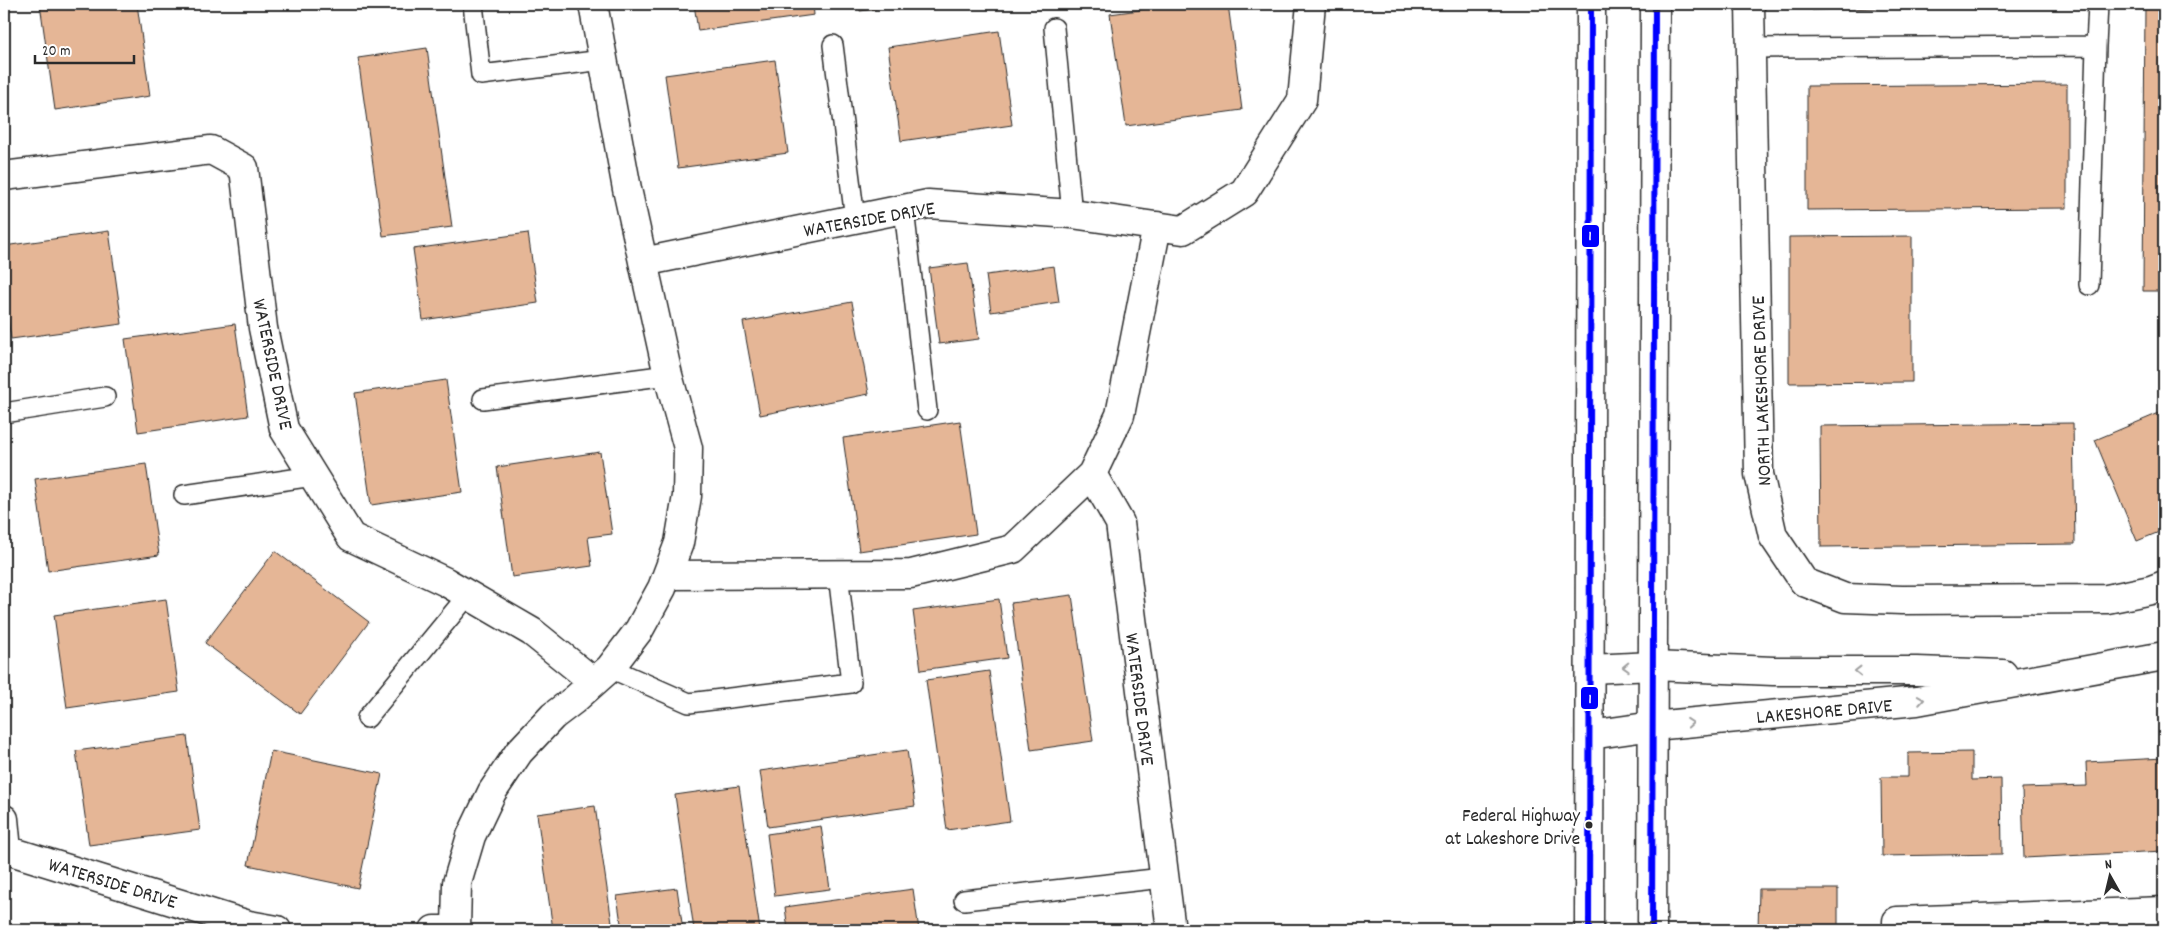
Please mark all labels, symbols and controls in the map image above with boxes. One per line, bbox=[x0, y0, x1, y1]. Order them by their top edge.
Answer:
scale bar bbox=[35, 32, 134, 64]
text: 20 m bbox=[42, 41, 70, 63]
street label: WATERSIDE DRIVE bbox=[802, 196, 938, 246]
line badge: 1 bbox=[1581, 224, 1600, 248]
text: 1 bbox=[1588, 227, 1592, 247]
street label: NORTH LAKESHORE DRIVE bbox=[1746, 295, 1780, 486]
street label: WATERSIDE DRIVE bbox=[244, 297, 299, 433]
street label: WATERSIDE DRIVE bbox=[1116, 632, 1160, 767]
one-way arrow bbox=[1622, 662, 1630, 673]
one-way arrow bbox=[1854, 666, 1862, 676]
line badge: 1 bbox=[1580, 686, 1599, 710]
text: 1 bbox=[1588, 690, 1592, 710]
street label: LAKESHORE DRIVE bbox=[1755, 693, 1893, 733]
one-way arrow bbox=[1917, 696, 1926, 706]
one-way arrow bbox=[1686, 718, 1694, 729]
place label: Federal Highway at Lakeshore Drive bbox=[1445, 804, 1580, 854]
marker: Federal Highway at Lakeshore Drive bbox=[1584, 820, 1594, 830]
street label: WATERSIDE DRIVE bbox=[44, 852, 180, 918]
north arrow bbox=[2086, 852, 2136, 902]
text: N bbox=[2104, 855, 2113, 875]

